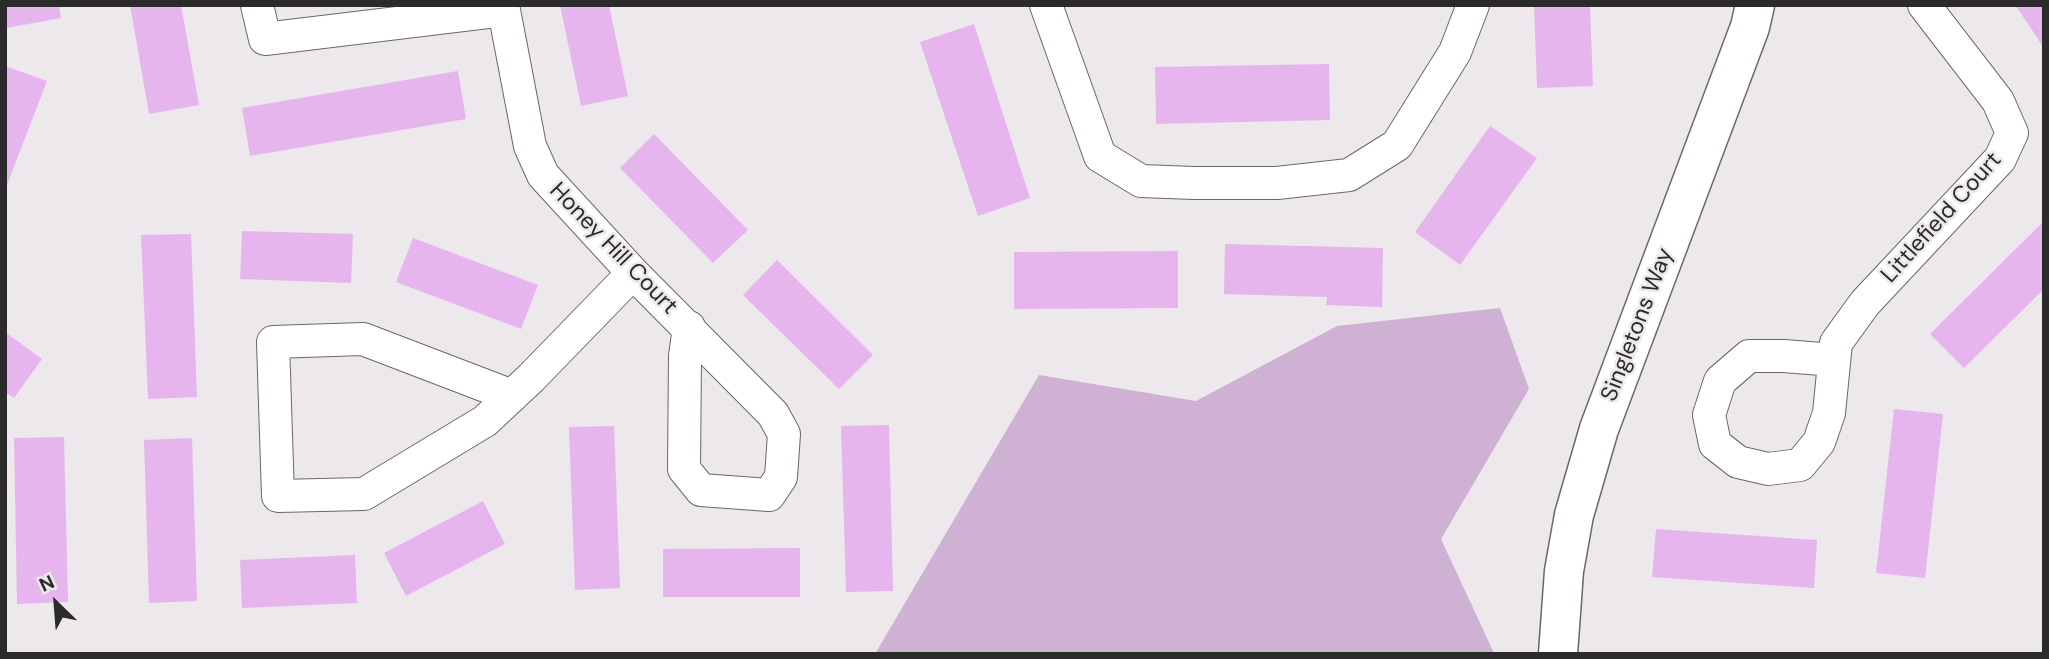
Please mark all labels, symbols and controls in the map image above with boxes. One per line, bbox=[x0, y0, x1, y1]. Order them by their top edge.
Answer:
street label: Littlefield Court bbox=[1876, 147, 2008, 289]
street label: Honey Hill Court bbox=[543, 177, 683, 321]
street label: Singletons Way bbox=[1596, 244, 1680, 406]
north arrow bbox=[21, 568, 91, 638]
text: N bbox=[35, 569, 58, 598]

